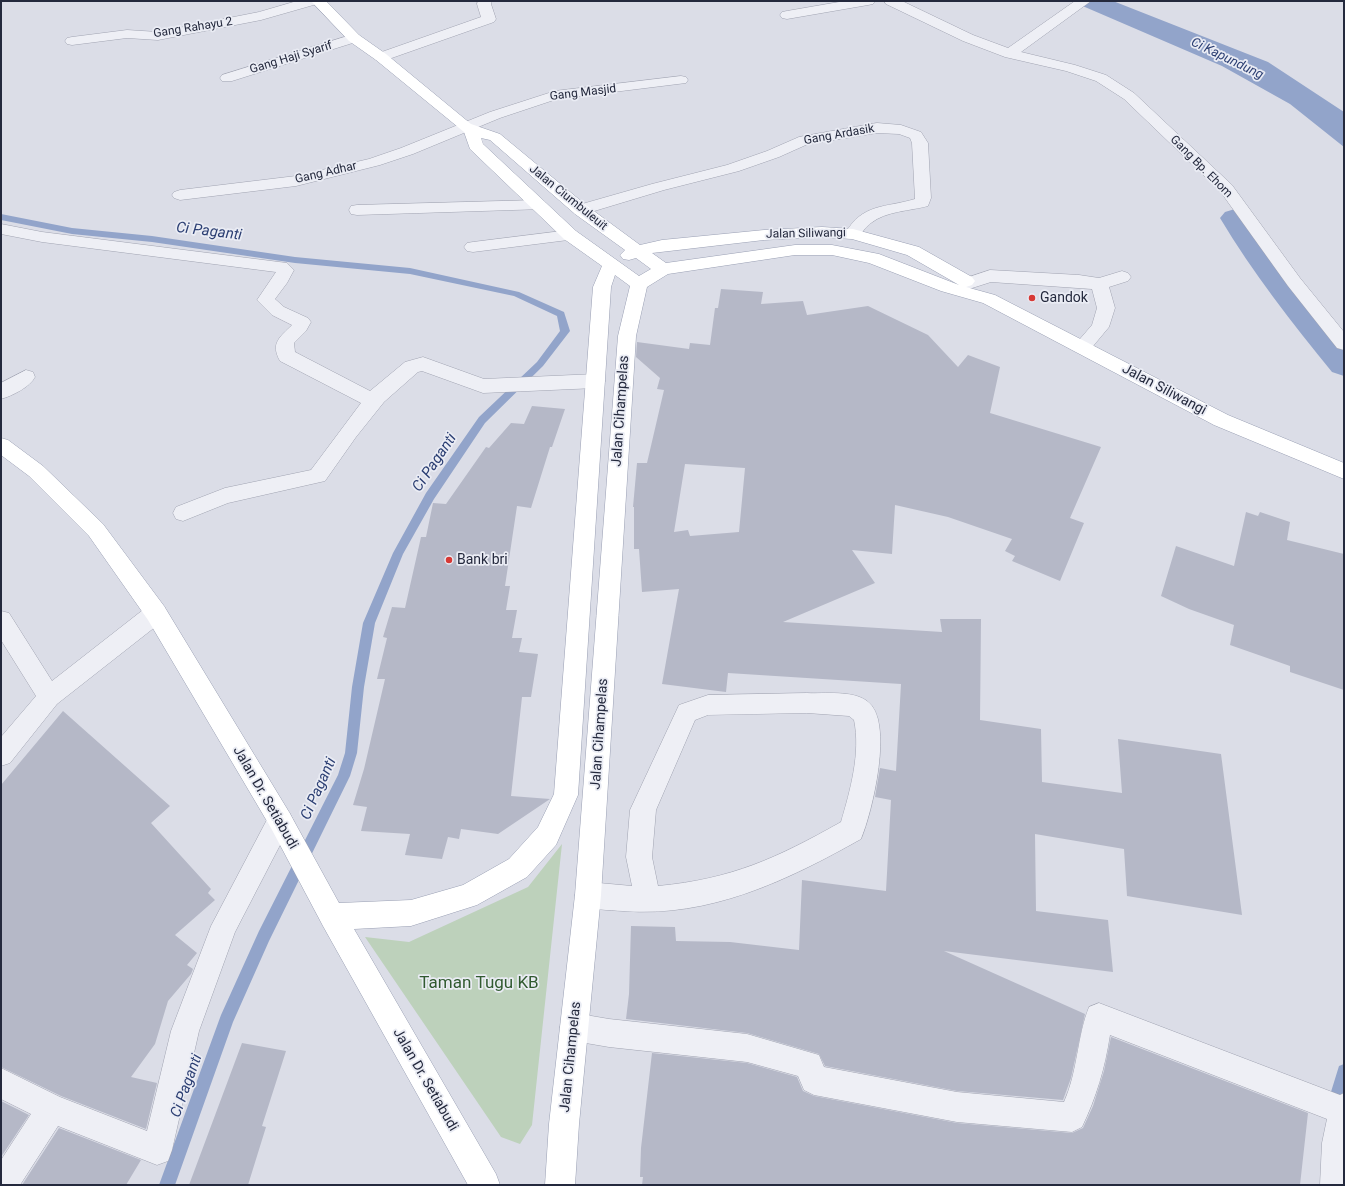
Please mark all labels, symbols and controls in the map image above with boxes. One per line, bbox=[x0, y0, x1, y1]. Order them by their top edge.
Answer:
street label: Gang Rahayu 2 bbox=[152, 15, 234, 41]
water label: Ci Kapundung bbox=[1188, 35, 1266, 83]
street label: Gang Haji Syarif bbox=[248, 39, 334, 77]
street label: Gang Masjid bbox=[549, 82, 617, 104]
street label: Gang Ardasik bbox=[803, 122, 875, 148]
street label: Gang Bp. Ehom bbox=[1167, 133, 1235, 201]
street label: Gang Adhar bbox=[294, 159, 358, 187]
street label: Jalan Ciumbuleuit bbox=[526, 162, 610, 234]
water label: Ci Paganti bbox=[175, 219, 243, 245]
street label: Jalan Siliwangi bbox=[766, 226, 846, 242]
place label: Gandok bbox=[1040, 290, 1088, 306]
marker: Gandok bbox=[1027, 293, 1037, 303]
street label: Jalan Cihampelas bbox=[609, 355, 633, 467]
street label: Jalan Siliwangi bbox=[1119, 361, 1209, 419]
water label: Ci Paganti bbox=[409, 431, 461, 495]
place label: Bank bri bbox=[457, 552, 508, 568]
marker: Bank bri bbox=[444, 555, 454, 565]
street label: Jalan Cihampelas bbox=[588, 678, 612, 790]
street label: Jalan Dr. Setiabudi bbox=[229, 744, 301, 852]
water label: Ci Paganti bbox=[297, 755, 341, 823]
park label: Taman Tugu KB bbox=[419, 974, 539, 994]
street label: Jalan Cihampelas bbox=[557, 1001, 585, 1113]
street label: Jalan Dr. Setiabudi bbox=[389, 1026, 461, 1134]
water label: Ci Paganti bbox=[167, 1052, 207, 1120]

